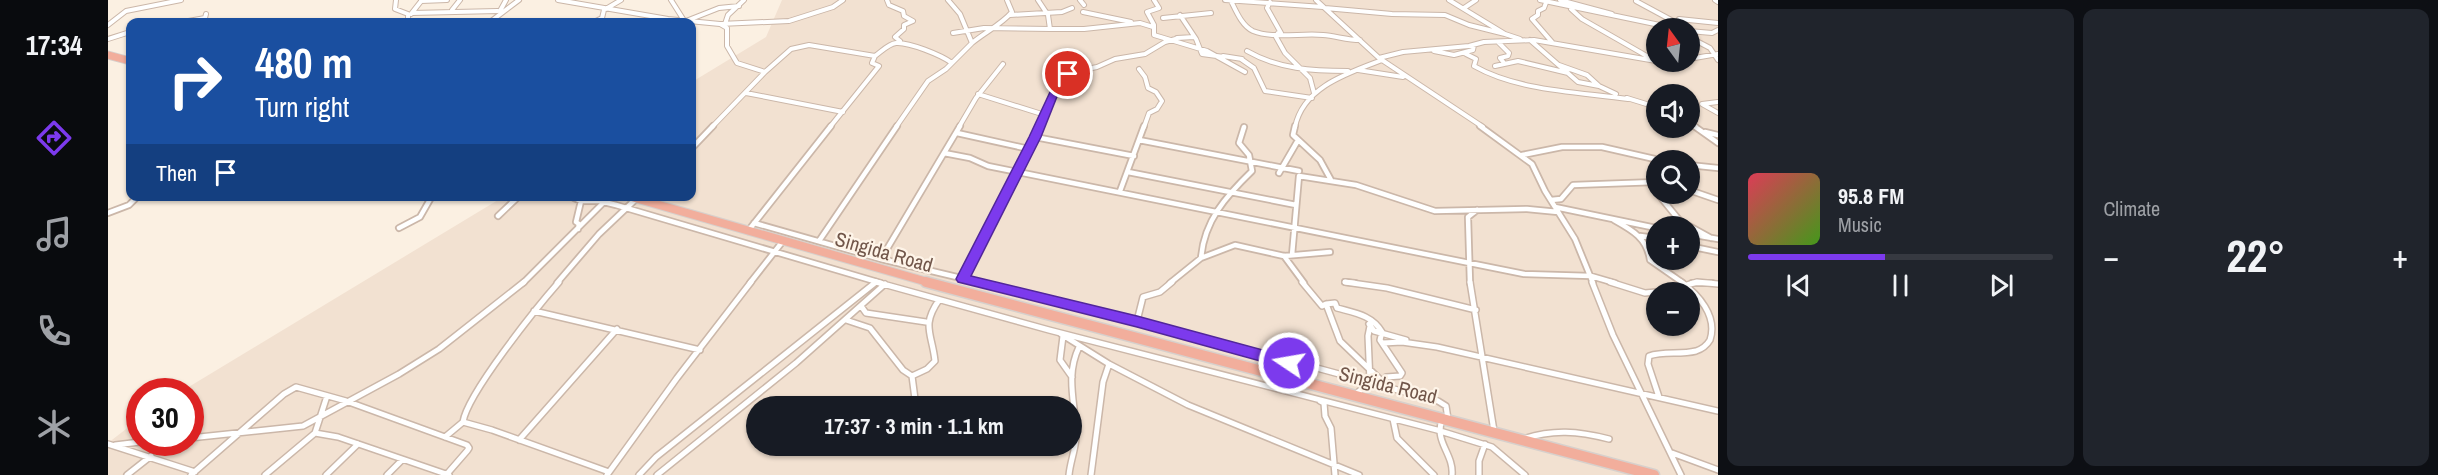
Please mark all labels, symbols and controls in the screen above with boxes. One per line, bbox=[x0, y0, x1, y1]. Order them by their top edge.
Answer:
north arrow bbox=[1646, 18, 1700, 72]
map controls bbox=[1646, 18, 1700, 336]
text: 17:34 bbox=[26, 27, 82, 63]
text: 480 m bbox=[255, 35, 353, 91]
icon: right bbox=[156, 42, 234, 120]
pin bbox=[1042, 48, 1093, 99]
icon: arrive bbox=[1051, 57, 1084, 90]
button: sound bbox=[1646, 84, 1700, 138]
text: Turn right bbox=[255, 89, 349, 125]
icon: directions bbox=[33, 117, 75, 159]
button: search bbox=[1646, 150, 1700, 204]
icon: arrive bbox=[209, 156, 242, 189]
text: Then bbox=[156, 158, 197, 188]
text: 95.8 FM bbox=[1838, 181, 1904, 211]
text: Climate bbox=[2104, 195, 2160, 222]
text: Music bbox=[1838, 211, 1882, 238]
icon: music bbox=[33, 213, 75, 255]
button: + bbox=[1646, 216, 1700, 270]
street label: Singida Road bbox=[832, 225, 936, 278]
text: 22° bbox=[2226, 225, 2285, 286]
text: − bbox=[2104, 234, 2119, 278]
text: + bbox=[2392, 234, 2408, 278]
icon: previous bbox=[1782, 269, 1815, 302]
icon: pause bbox=[1884, 269, 1917, 302]
icon: next bbox=[1985, 269, 2018, 302]
button: − bbox=[1646, 282, 1700, 336]
icon: phone bbox=[33, 310, 75, 352]
position arrow bbox=[1257, 331, 1321, 395]
street label: Singida Road bbox=[1336, 359, 1440, 410]
speed limit sign: 30 bbox=[126, 378, 204, 456]
icon: climate bbox=[33, 406, 75, 448]
text: 17:37 · 3 min · 1.1 km bbox=[824, 411, 1004, 441]

